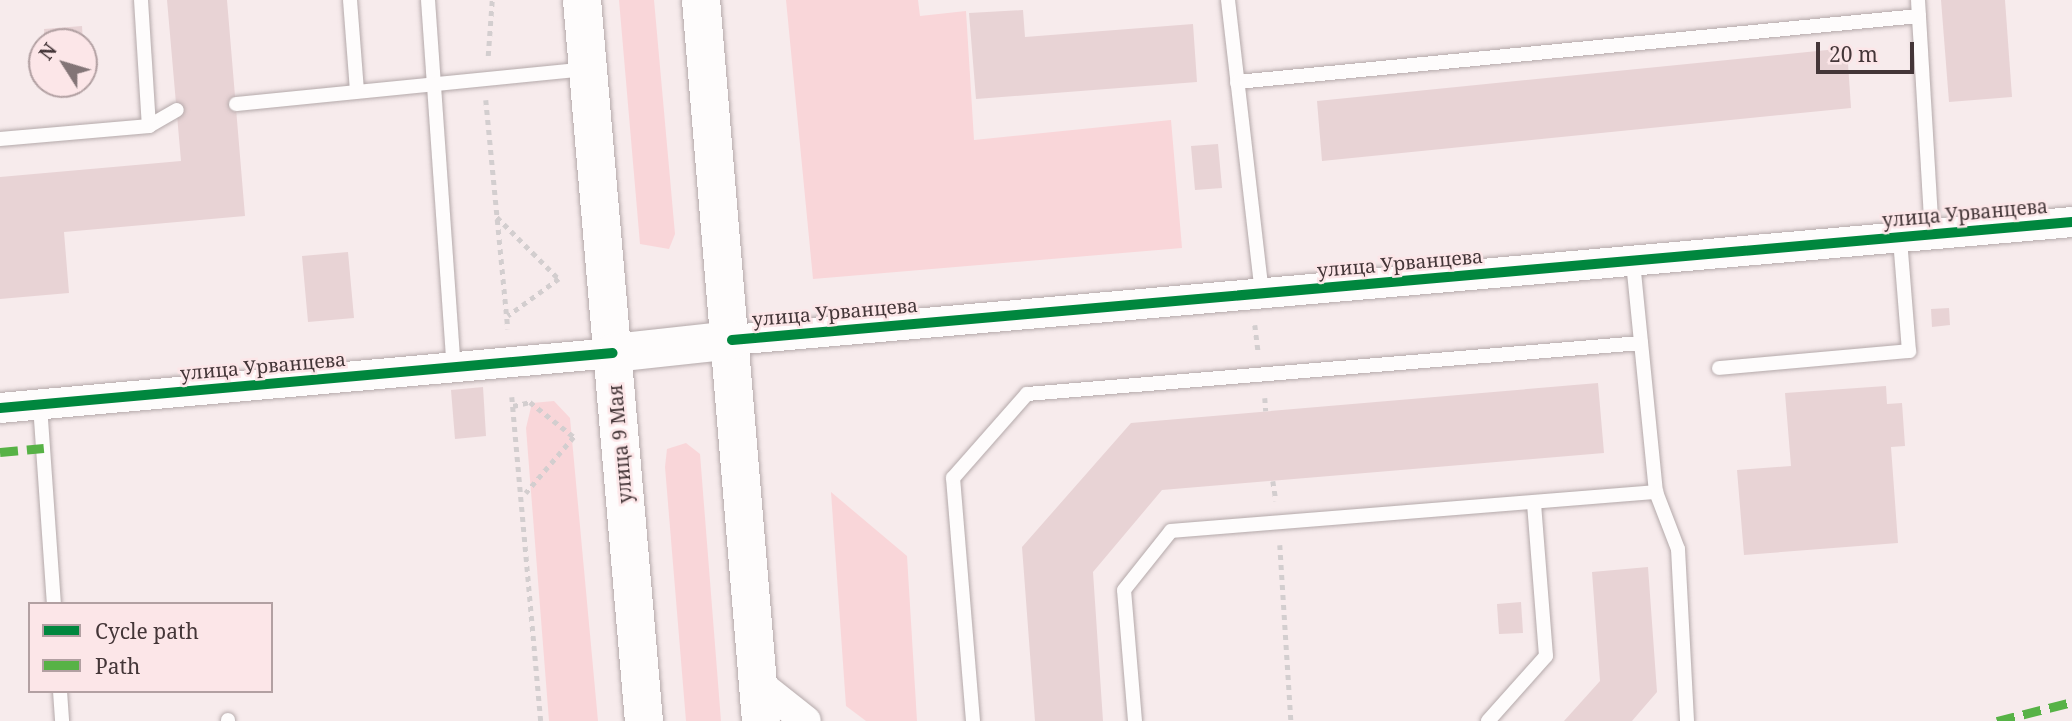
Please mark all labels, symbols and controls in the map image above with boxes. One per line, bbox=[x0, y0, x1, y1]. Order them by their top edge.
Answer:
north arrow bbox=[28, 28, 98, 98]
scale bar bbox=[1820, 28, 1918, 72]
text: N bbox=[33, 38, 63, 65]
text: 20 m bbox=[1829, 40, 1878, 68]
street label: улица Урванцева bbox=[1881, 195, 2049, 233]
street label: улица Урванцева bbox=[1316, 245, 1484, 283]
street label: улица Урванцева bbox=[751, 294, 919, 332]
street label: улица Урванцева bbox=[179, 348, 347, 386]
street label: улица 9 Мая bbox=[604, 384, 638, 504]
legend bbox=[28, 602, 273, 693]
text: Cycle path bbox=[95, 617, 199, 645]
text: Path bbox=[95, 652, 140, 680]

